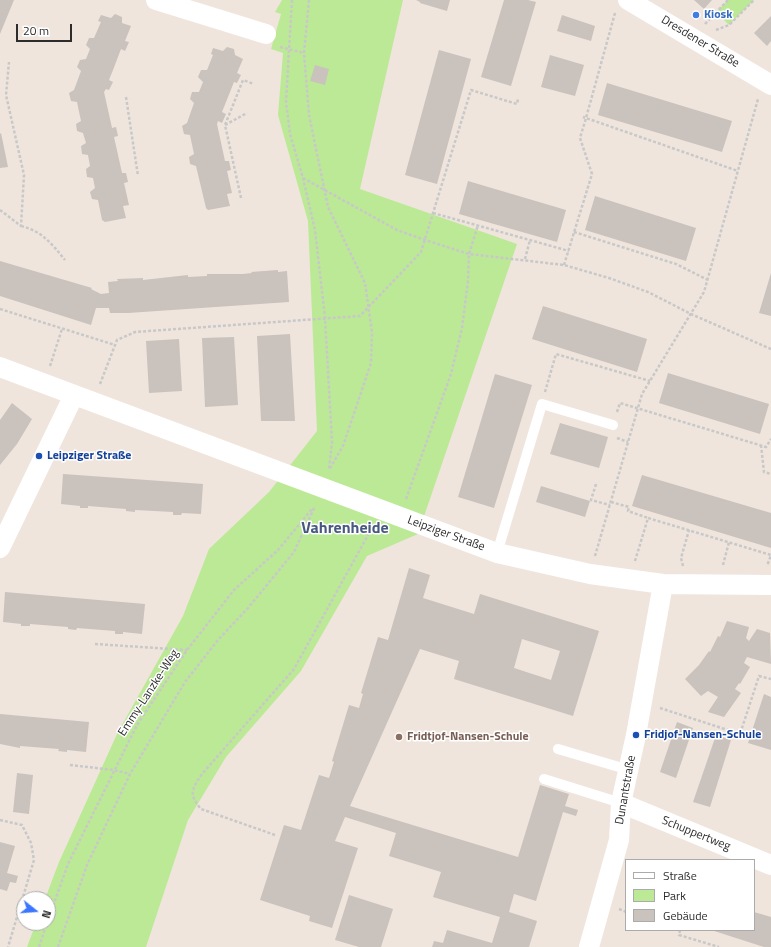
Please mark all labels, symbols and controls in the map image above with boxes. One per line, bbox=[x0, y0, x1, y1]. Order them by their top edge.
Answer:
place label: Kiosk bbox=[704, 8, 732, 22]
marker: Kiosk bbox=[691, 10, 701, 20]
street label: Dresdener Straße bbox=[658, 13, 742, 71]
scale bar bbox=[18, 16, 74, 42]
text: 20 m bbox=[23, 21, 49, 40]
place label: Leipziger Straße bbox=[47, 449, 131, 463]
marker: Leipziger Straße bbox=[34, 451, 44, 461]
street label: Leipziger Straße bbox=[405, 513, 487, 555]
district label: Vahrenheide bbox=[301, 519, 389, 539]
street label: Emmy-Lanzke-Weg bbox=[116, 647, 182, 739]
place label: Fridjof-Nansen-Schule bbox=[644, 728, 761, 742]
place label: Fridtjof-Nansen-Schule bbox=[407, 730, 529, 744]
marker: Fridjof-Nansen-Schule bbox=[631, 730, 641, 740]
marker: Fridtjof-Nansen-Schule bbox=[394, 732, 404, 742]
street label: Dunantstraße bbox=[613, 754, 639, 826]
street label: Schuppertweg bbox=[659, 814, 733, 854]
legend bbox=[625, 859, 755, 931]
text: Straße bbox=[663, 866, 697, 885]
text: Park bbox=[663, 886, 686, 905]
north arrow bbox=[16, 891, 56, 931]
text: Gebäude bbox=[663, 906, 708, 925]
text: N bbox=[38, 908, 55, 920]

